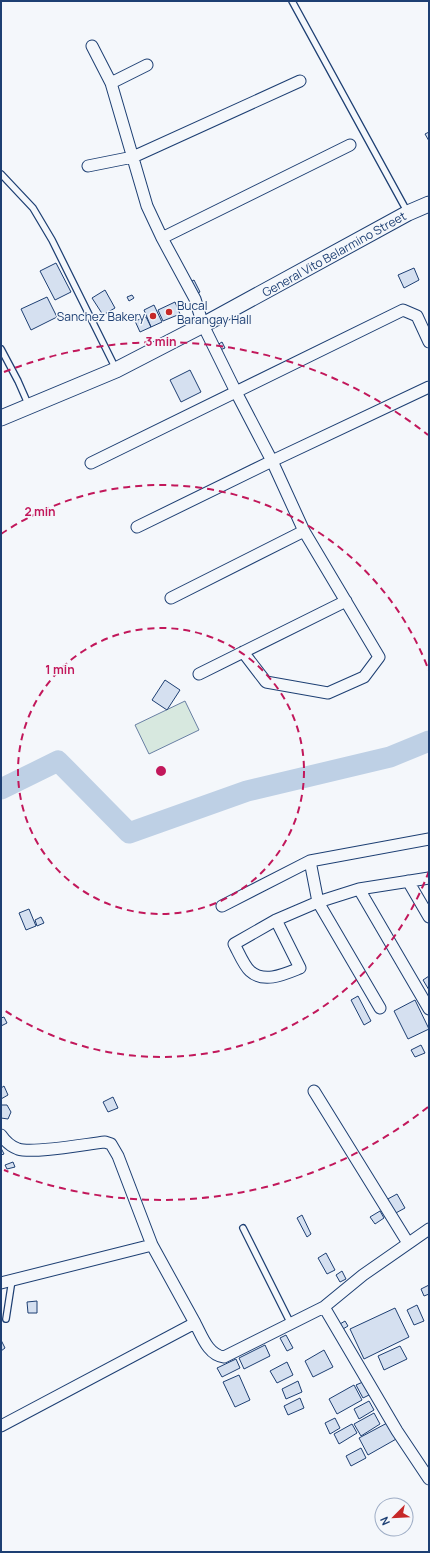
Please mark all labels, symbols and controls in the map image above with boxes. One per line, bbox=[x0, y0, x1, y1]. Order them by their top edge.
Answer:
street label: General Vito Belarmino Street bbox=[259, 207, 409, 301]
place label: Bucal Barangay Hall bbox=[177, 297, 252, 328]
marker: Bucal Barangay Hall bbox=[164, 307, 174, 317]
place label: Sanchez Bakery bbox=[57, 308, 146, 325]
marker: Sanchez Bakery bbox=[148, 311, 158, 321]
text: 3 min bbox=[145, 333, 177, 350]
text: 2 min bbox=[24, 503, 56, 520]
text: 1 min bbox=[45, 661, 75, 678]
centre of rings bbox=[154, 764, 168, 778]
north arrow bbox=[374, 1497, 414, 1537]
text: N bbox=[376, 1515, 393, 1528]

